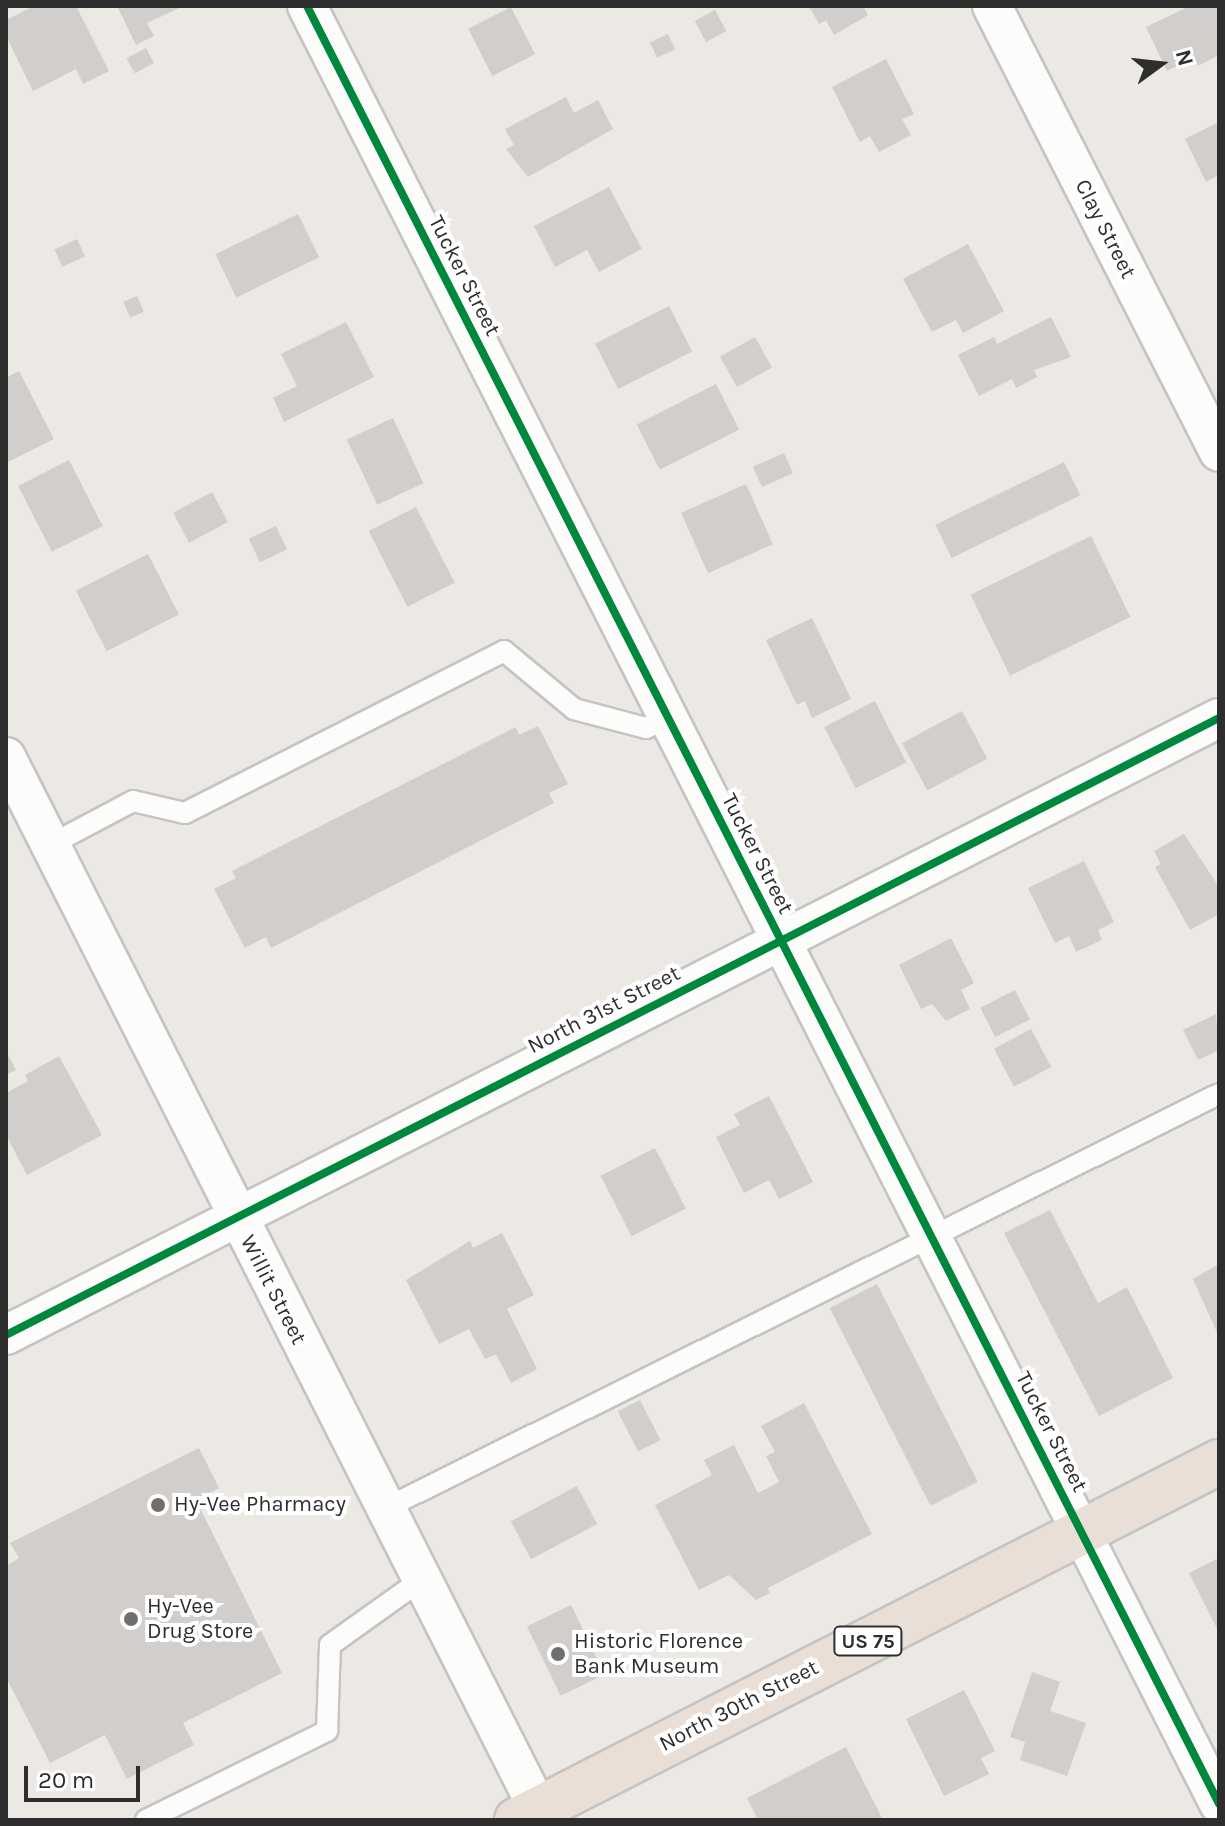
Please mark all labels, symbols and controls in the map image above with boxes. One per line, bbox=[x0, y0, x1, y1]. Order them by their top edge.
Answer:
north arrow bbox=[1121, 24, 1201, 104]
text: N bbox=[1170, 47, 1199, 69]
street label: Clay Street bbox=[1069, 175, 1141, 283]
street label: Tucker Street bbox=[422, 211, 506, 341]
street label: Tucker Street bbox=[715, 789, 799, 919]
street label: North 31st Street bbox=[523, 960, 685, 1060]
street label: Willit Street bbox=[234, 1231, 312, 1349]
street label: Tucker Street bbox=[1009, 1367, 1093, 1497]
place label: Hy-Vee Pharmacy bbox=[174, 1492, 346, 1518]
marker: Hy-Vee Pharmacy bbox=[149, 1496, 167, 1514]
place label: Hy-Vee Drug Store bbox=[147, 1593, 253, 1644]
marker: Hy-Vee Drug Store bbox=[122, 1610, 140, 1628]
road number: US 75 bbox=[832, 1625, 904, 1657]
place label: Historic Florence Bank Museum bbox=[574, 1628, 743, 1680]
marker: Historic Florence Bank Museum bbox=[549, 1645, 567, 1663]
street label: North 30th Street bbox=[655, 1655, 823, 1757]
scale bar bbox=[28, 1750, 144, 1800]
text: 20 m bbox=[38, 1766, 94, 1794]

